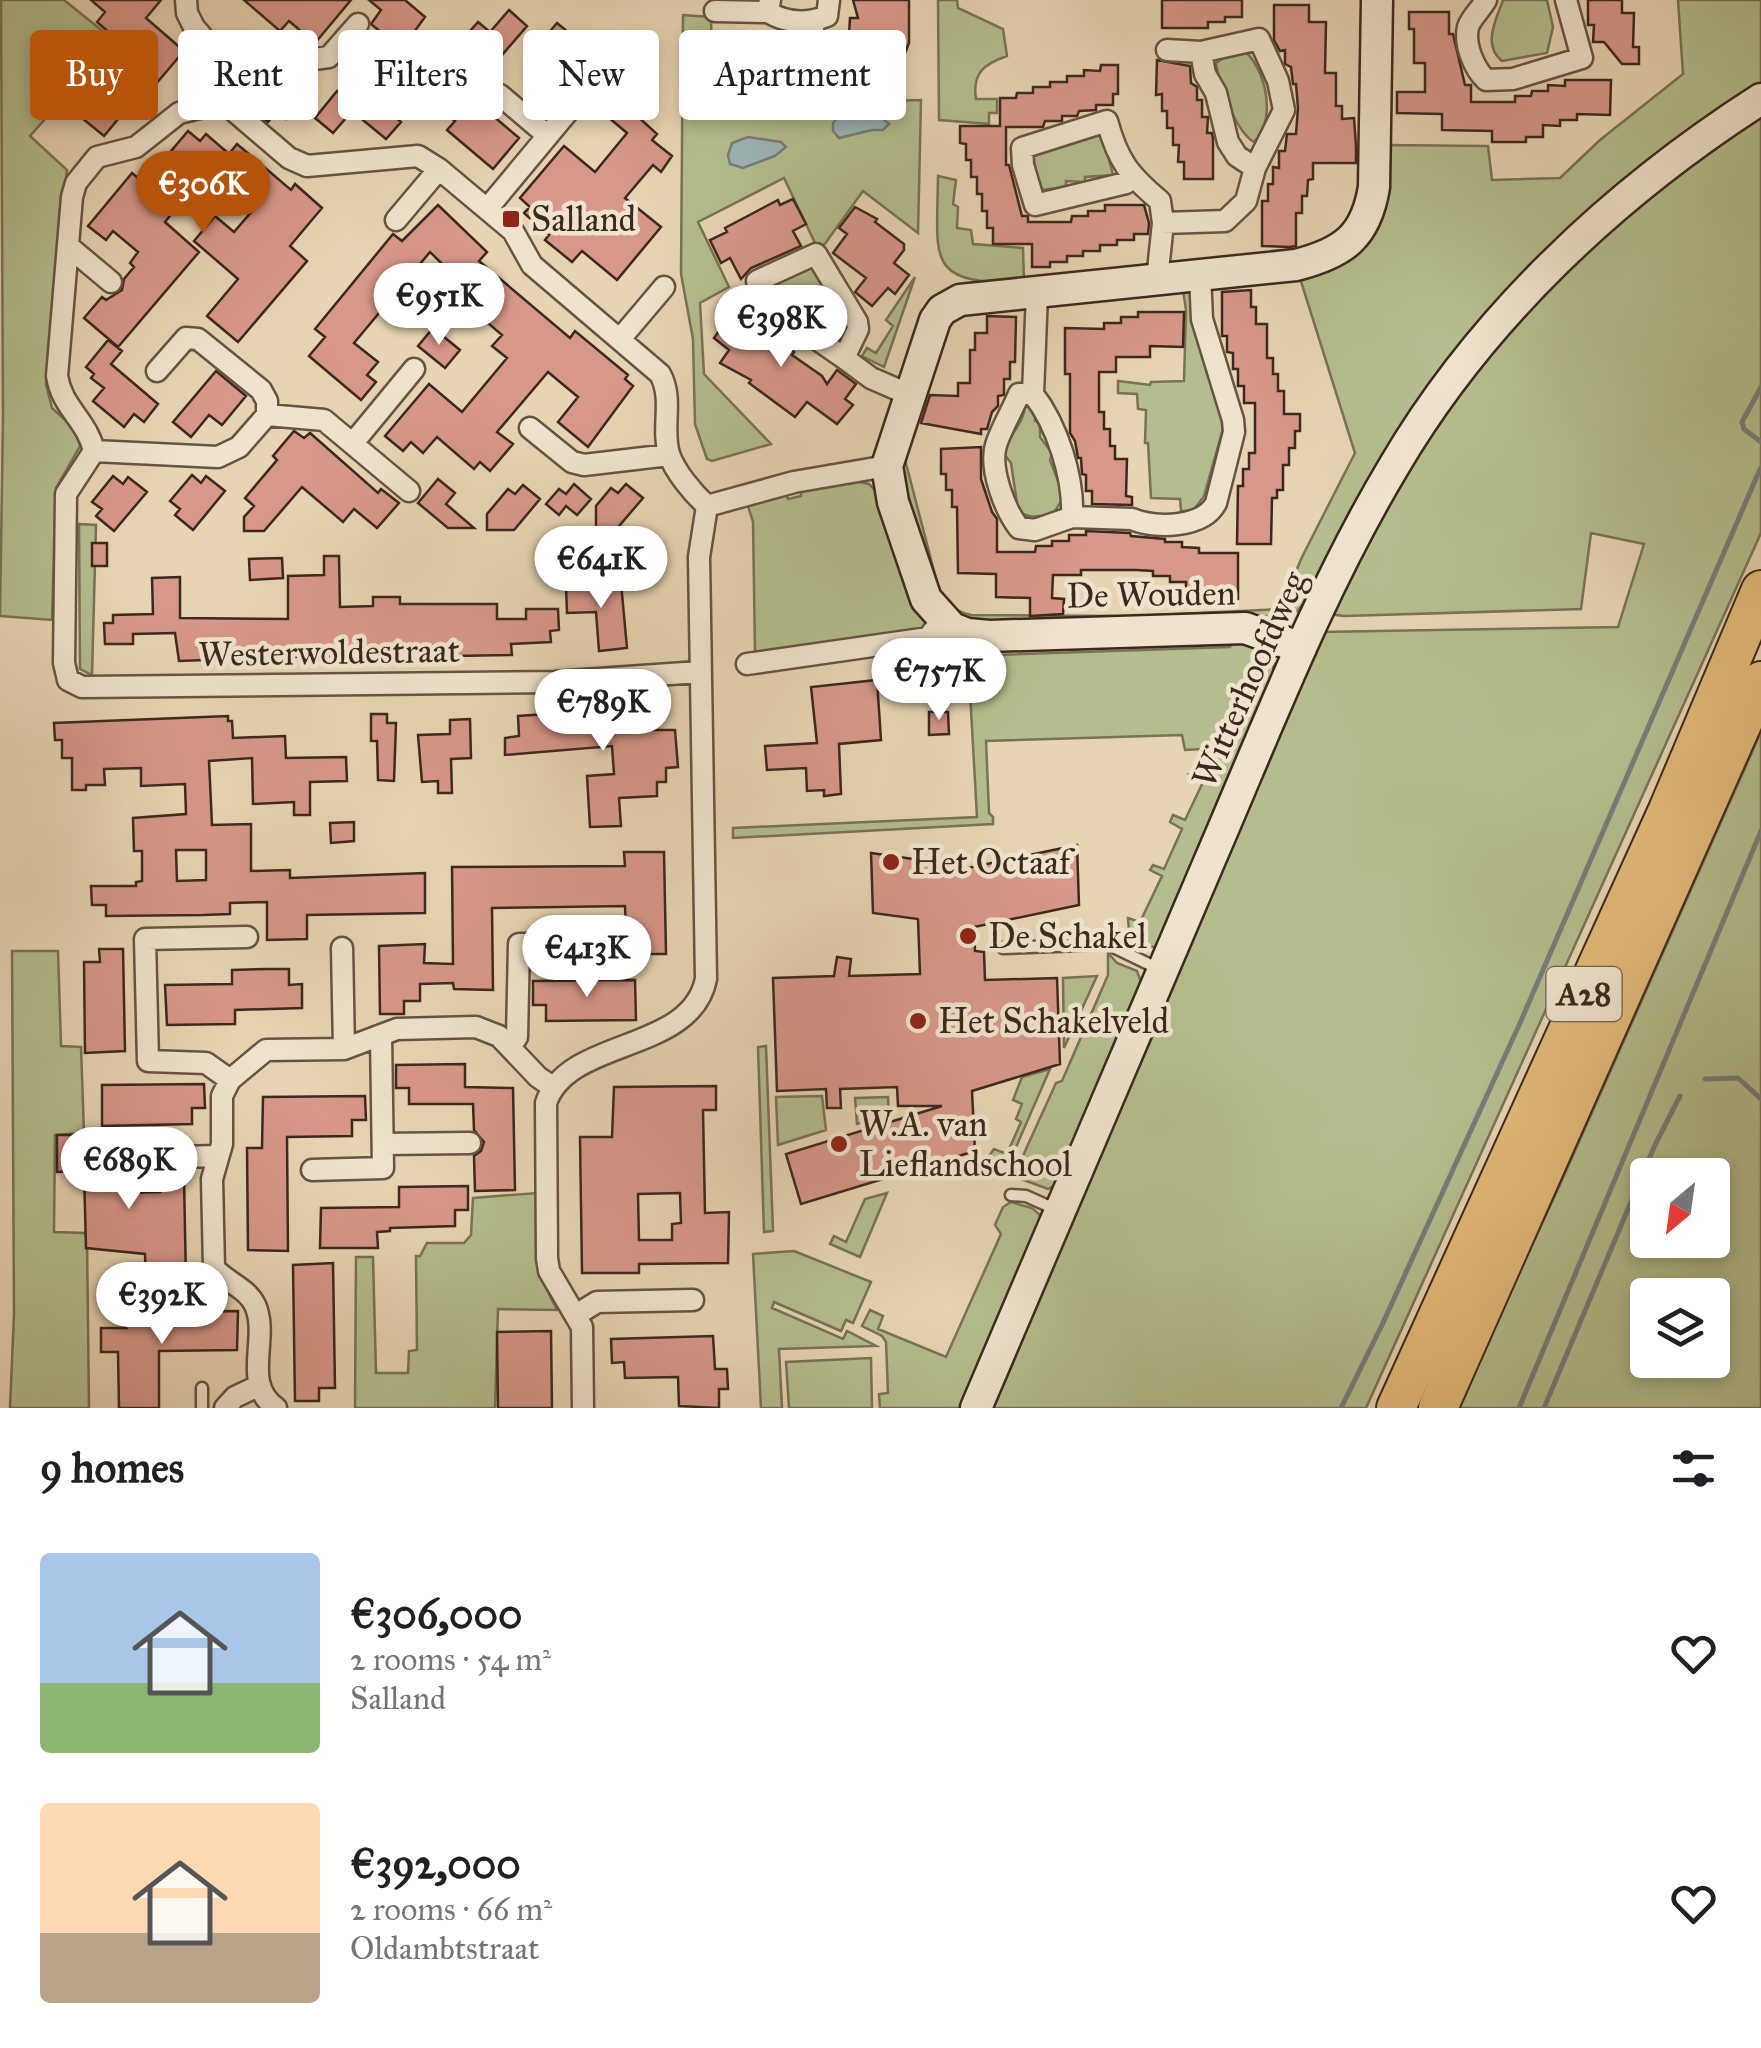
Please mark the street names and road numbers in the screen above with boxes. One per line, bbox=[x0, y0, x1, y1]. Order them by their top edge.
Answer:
street label: Witterhoofdweg bbox=[1183, 564, 1317, 794]
street label: De Wouden bbox=[1066, 572, 1236, 617]
street label: Westerwoldestraat bbox=[198, 629, 460, 676]
road number: A28 bbox=[1546, 967, 1622, 1021]

